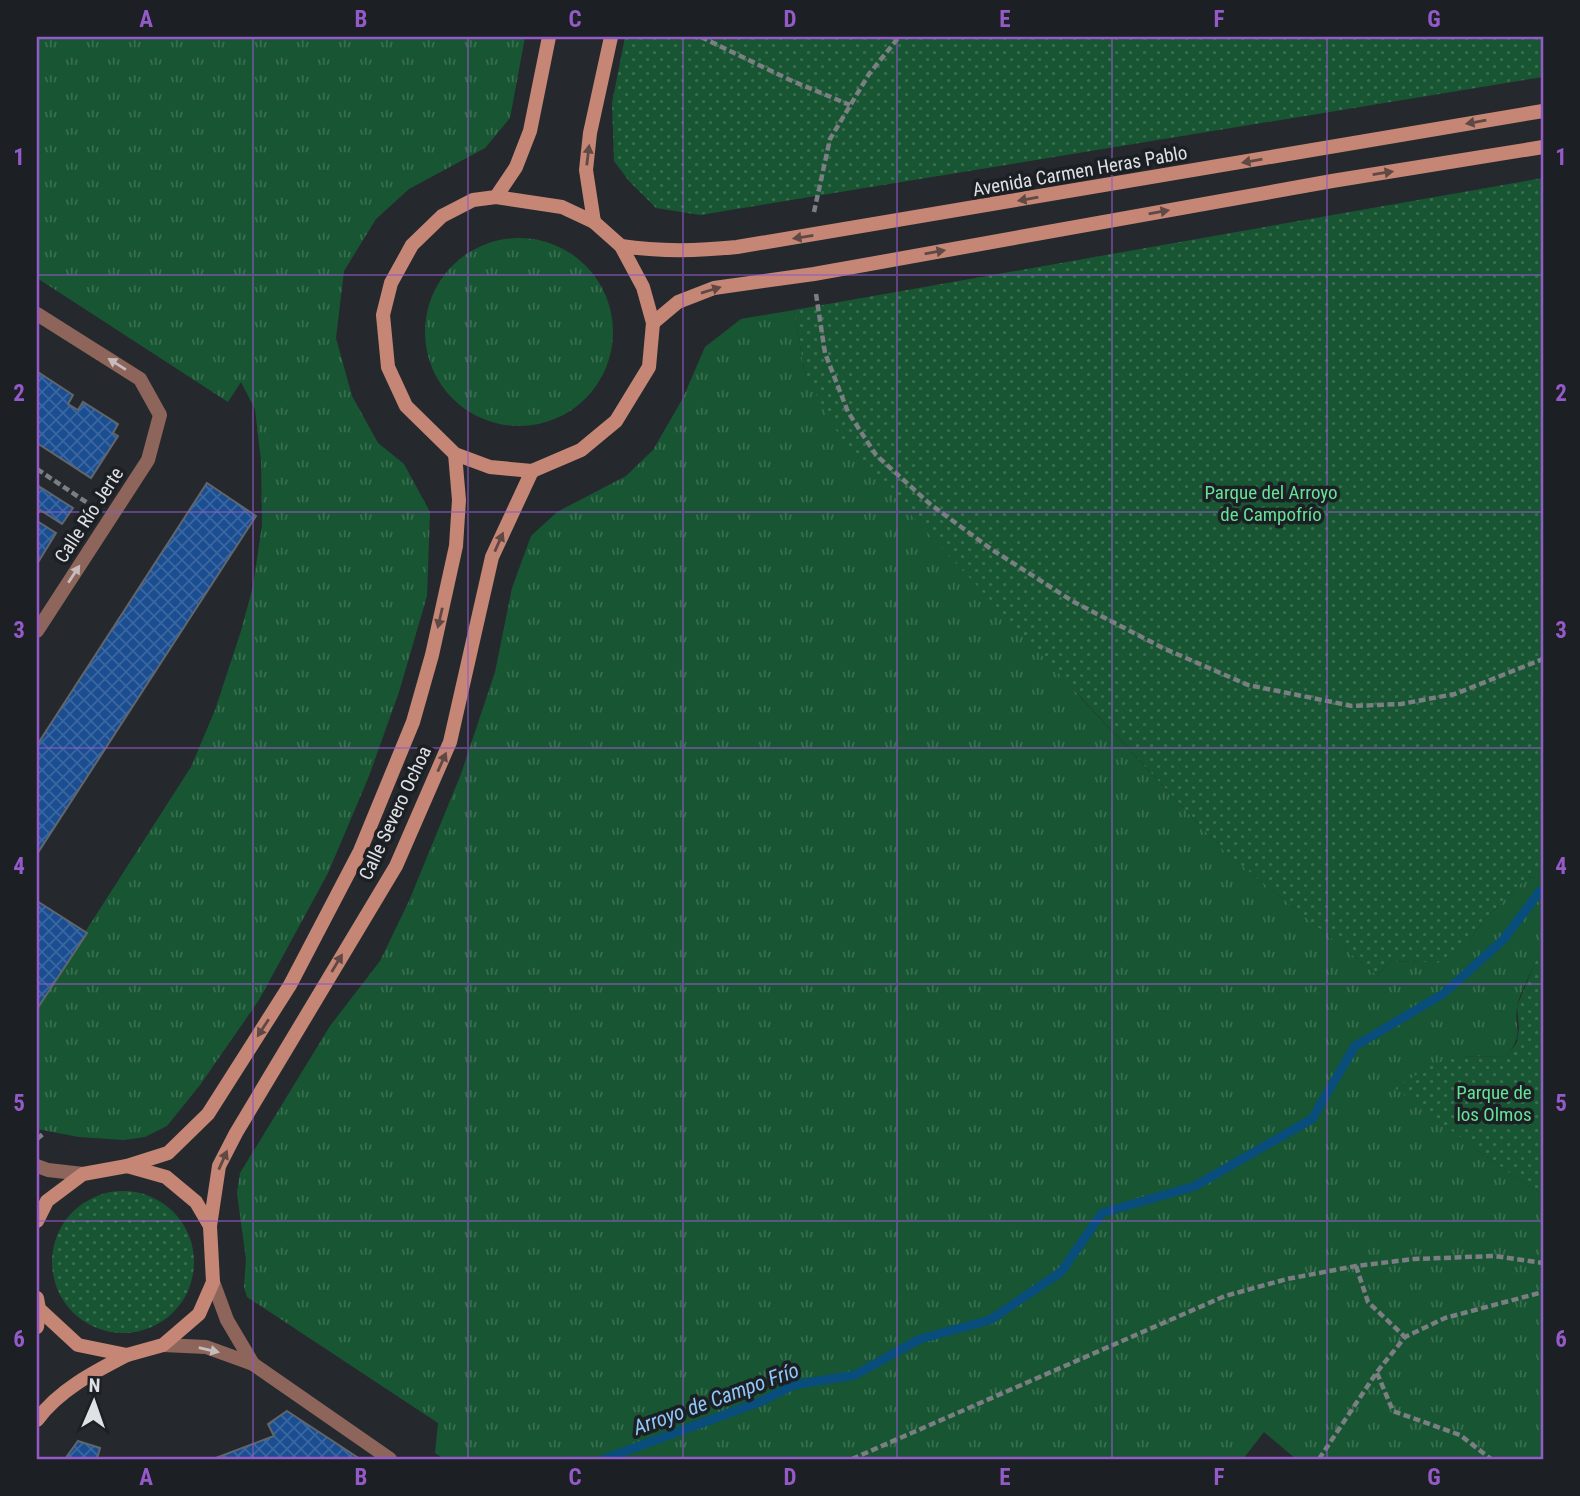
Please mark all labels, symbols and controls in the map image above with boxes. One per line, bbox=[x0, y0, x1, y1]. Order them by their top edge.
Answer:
text: A bbox=[139, 6, 153, 33]
text: B bbox=[355, 6, 367, 33]
text: C bbox=[568, 6, 582, 33]
text: D bbox=[784, 6, 797, 33]
text: E bbox=[999, 6, 1011, 33]
text: F bbox=[1214, 6, 1225, 33]
text: G bbox=[1427, 6, 1441, 33]
one-way arrow bbox=[1465, 117, 1487, 128]
street label: Avenida Carmen Heras Pablo bbox=[971, 141, 1189, 201]
one-way arrow bbox=[582, 143, 593, 165]
text: 1 bbox=[13, 144, 25, 171]
text: 1 bbox=[1555, 144, 1567, 171]
one-way arrow bbox=[1241, 156, 1263, 167]
one-way arrow bbox=[1372, 167, 1394, 178]
one-way arrow bbox=[1016, 194, 1038, 205]
one-way arrow bbox=[1148, 206, 1170, 217]
one-way arrow bbox=[792, 232, 814, 243]
one-way arrow bbox=[924, 246, 946, 257]
one-way arrow bbox=[701, 284, 722, 295]
one-way arrow bbox=[107, 358, 126, 371]
text: 2 bbox=[13, 380, 25, 407]
text: 2 bbox=[1555, 380, 1567, 407]
street label: Calle Río Jerte bbox=[50, 463, 128, 567]
park label: Parque del Arroyo de Campofrío bbox=[1204, 481, 1338, 526]
one-way arrow bbox=[493, 532, 505, 552]
one-way arrow bbox=[67, 564, 80, 583]
one-way arrow bbox=[434, 607, 445, 629]
text: 3 bbox=[13, 617, 25, 644]
text: 3 bbox=[1555, 617, 1567, 644]
street label: Calle Severo Ochoa bbox=[354, 742, 436, 884]
one-way arrow bbox=[437, 751, 448, 772]
text: 4 bbox=[13, 853, 25, 880]
text: 4 bbox=[1555, 853, 1567, 880]
one-way arrow bbox=[331, 954, 344, 973]
one-way arrow bbox=[257, 1018, 270, 1037]
park label: Parque de los Olmos bbox=[1456, 1081, 1532, 1126]
text: 5 bbox=[13, 1090, 25, 1117]
text: 5 bbox=[1555, 1090, 1567, 1117]
one-way arrow bbox=[218, 1149, 229, 1170]
text: 6 bbox=[13, 1326, 25, 1353]
text: 6 bbox=[1555, 1326, 1567, 1353]
one-way arrow bbox=[198, 1344, 220, 1355]
water label: Arroyo de Campo Frío bbox=[629, 1358, 802, 1440]
north arrow bbox=[60, 1366, 130, 1436]
text: N bbox=[88, 1374, 101, 1397]
text: A bbox=[139, 1464, 153, 1491]
text: B bbox=[355, 1464, 367, 1491]
text: C bbox=[568, 1464, 582, 1491]
text: D bbox=[784, 1464, 797, 1491]
text: E bbox=[999, 1464, 1011, 1491]
text: F bbox=[1214, 1464, 1225, 1491]
text: G bbox=[1427, 1464, 1441, 1491]

